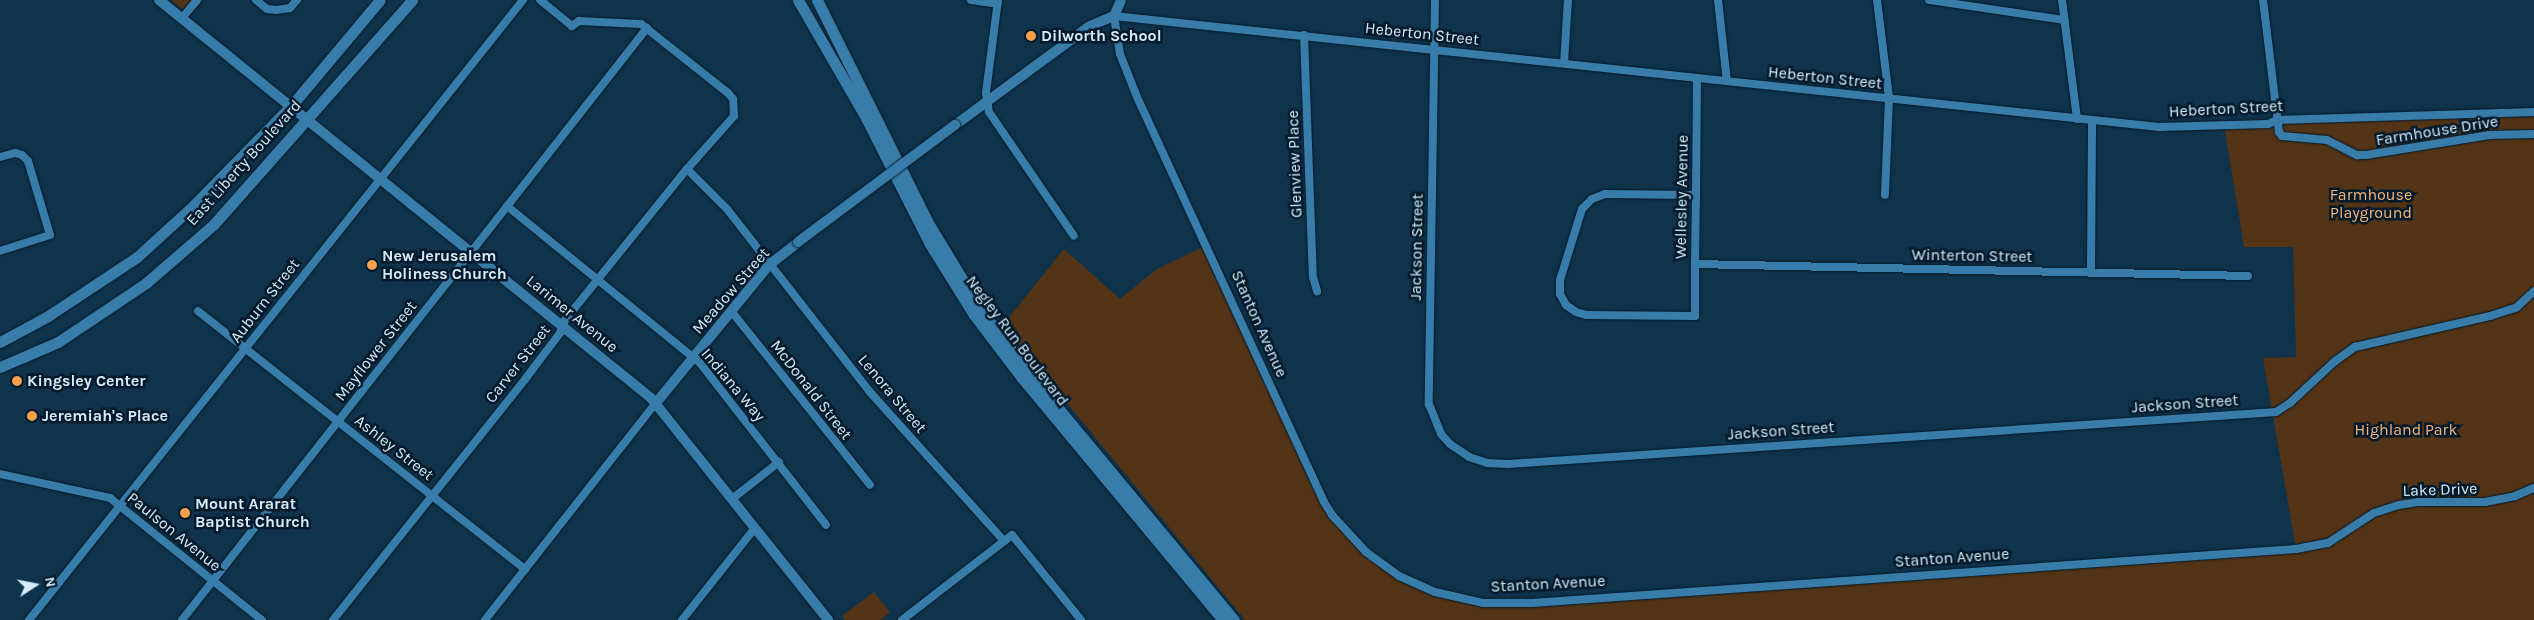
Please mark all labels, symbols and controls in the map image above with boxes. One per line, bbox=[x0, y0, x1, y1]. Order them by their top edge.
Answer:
street label: Heberton Street bbox=[1364, 18, 1480, 50]
place label: Dilworth School bbox=[1041, 26, 1162, 46]
marker: Dilworth School bbox=[1025, 30, 1037, 42]
street label: Heberton Street bbox=[1767, 62, 1883, 94]
street label: East Liberty Boulevard bbox=[183, 96, 305, 230]
street label: Heberton Street bbox=[2168, 96, 2284, 122]
street label: Glenview Place bbox=[1284, 110, 1306, 218]
street label: Farmhouse Drive bbox=[2375, 112, 2499, 150]
street label: Wellesley Avenue bbox=[1671, 135, 1693, 259]
park label: Farmhouse Playground bbox=[2330, 185, 2412, 223]
street label: Jackson Street bbox=[1406, 193, 1428, 301]
street label: Meadow Street bbox=[688, 244, 774, 338]
street label: Winterton Street bbox=[1911, 245, 2033, 267]
place label: New Jerusalem Holiness Church bbox=[382, 246, 507, 284]
street label: Auburn Street bbox=[226, 255, 304, 347]
marker: New Jerusalem Holiness Church bbox=[366, 259, 378, 271]
street label: Stanton Avenue bbox=[1227, 268, 1291, 380]
street label: Larimer Avenue bbox=[522, 271, 622, 357]
street label: Negley Run Boulevard bbox=[962, 272, 1072, 410]
street label: Mayflower Street bbox=[331, 297, 421, 405]
street label: Carver Street bbox=[481, 321, 555, 407]
street label: McDonald Street bbox=[766, 336, 856, 444]
street label: Indiana Way bbox=[697, 345, 769, 425]
street label: Lenora Street bbox=[854, 351, 930, 437]
place label: Kingsley Center bbox=[27, 371, 146, 391]
marker: Kingsley Center bbox=[11, 375, 23, 387]
street label: Jackson Street bbox=[2131, 391, 2239, 417]
place label: Jeremiah's Place bbox=[42, 406, 168, 426]
marker: Jeremiah's Place bbox=[26, 410, 38, 422]
street label: Ashley Street bbox=[351, 411, 437, 485]
street label: Jackson Street bbox=[1727, 418, 1835, 444]
park label: Highland Park bbox=[2355, 420, 2457, 440]
street label: Lake Drive bbox=[2402, 479, 2478, 501]
street label: Paulson Avenue bbox=[123, 488, 225, 576]
place label: Mount Ararat Baptist Church bbox=[195, 494, 310, 532]
marker: Mount Ararat Baptist Church bbox=[179, 507, 191, 519]
street label: Stanton Avenue bbox=[1894, 544, 2010, 572]
north arrow bbox=[10, 560, 60, 610]
street label: Stanton Avenue bbox=[1490, 571, 1606, 597]
text: N bbox=[41, 575, 60, 589]

